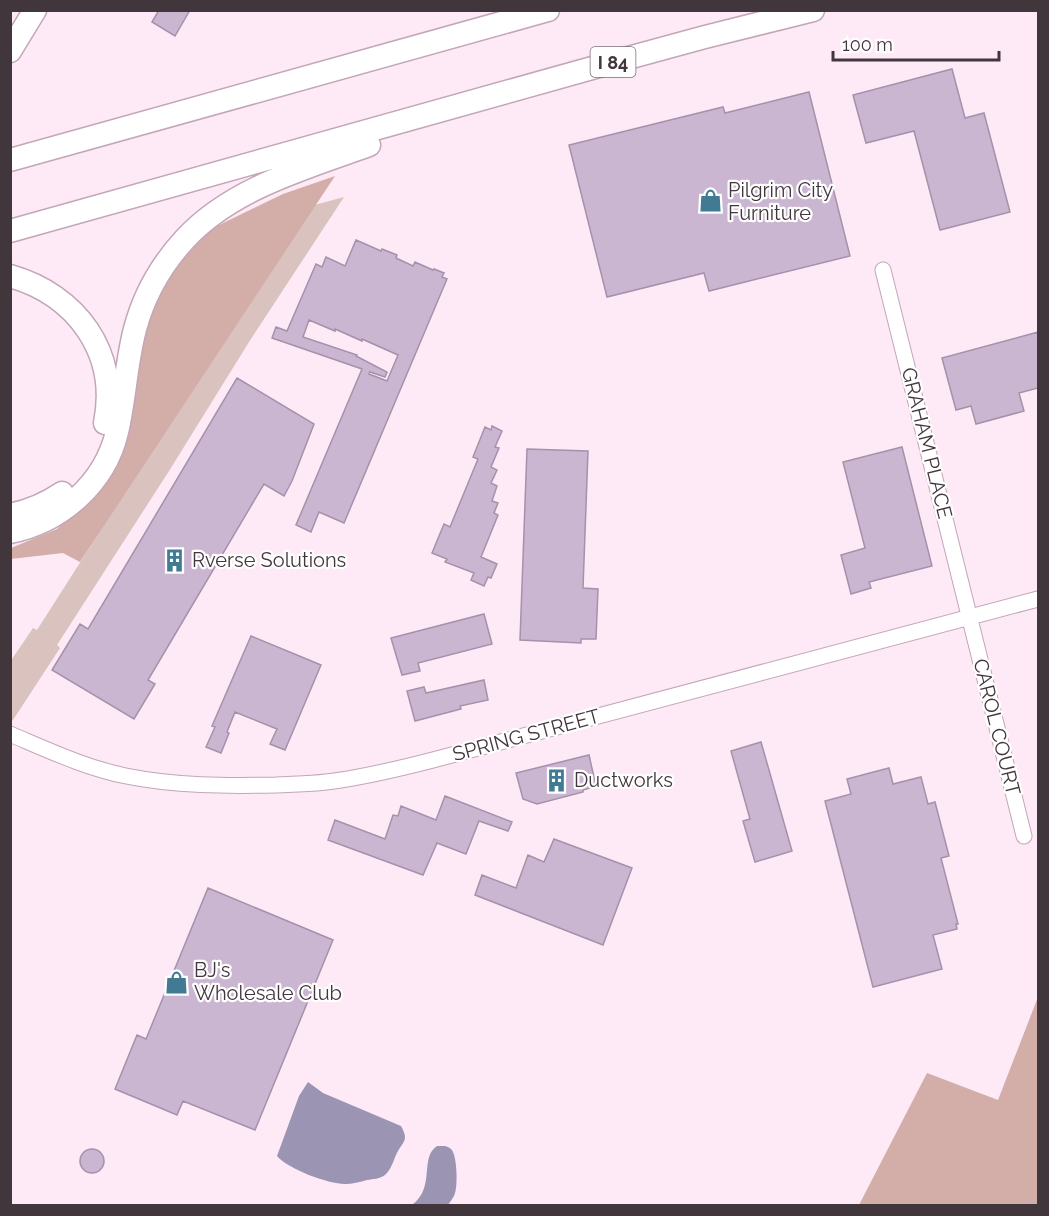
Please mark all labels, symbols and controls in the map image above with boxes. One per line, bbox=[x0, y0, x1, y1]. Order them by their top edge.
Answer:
scale bar bbox=[833, 24, 1000, 62]
text: 100 m bbox=[842, 34, 893, 55]
road number: I 84 bbox=[590, 47, 636, 77]
place label: Pilgrim City Furniture bbox=[728, 178, 833, 225]
shop icon: Pilgrim City Furniture bbox=[697, 188, 723, 214]
street label: GRAHAM PLACE bbox=[897, 365, 957, 521]
building icon: Rverse Solutions bbox=[161, 547, 187, 573]
place label: Rverse Solutions bbox=[192, 548, 346, 572]
street label: CAROL COURT bbox=[968, 656, 1026, 798]
street label: SPRING STREET bbox=[450, 704, 602, 766]
building icon: Ductworks bbox=[543, 767, 569, 793]
place label: Ductworks bbox=[574, 768, 673, 792]
place label: BJ's Wholesale Club bbox=[194, 958, 342, 1005]
shop icon: BJ's Wholesale Club bbox=[163, 969, 189, 995]

